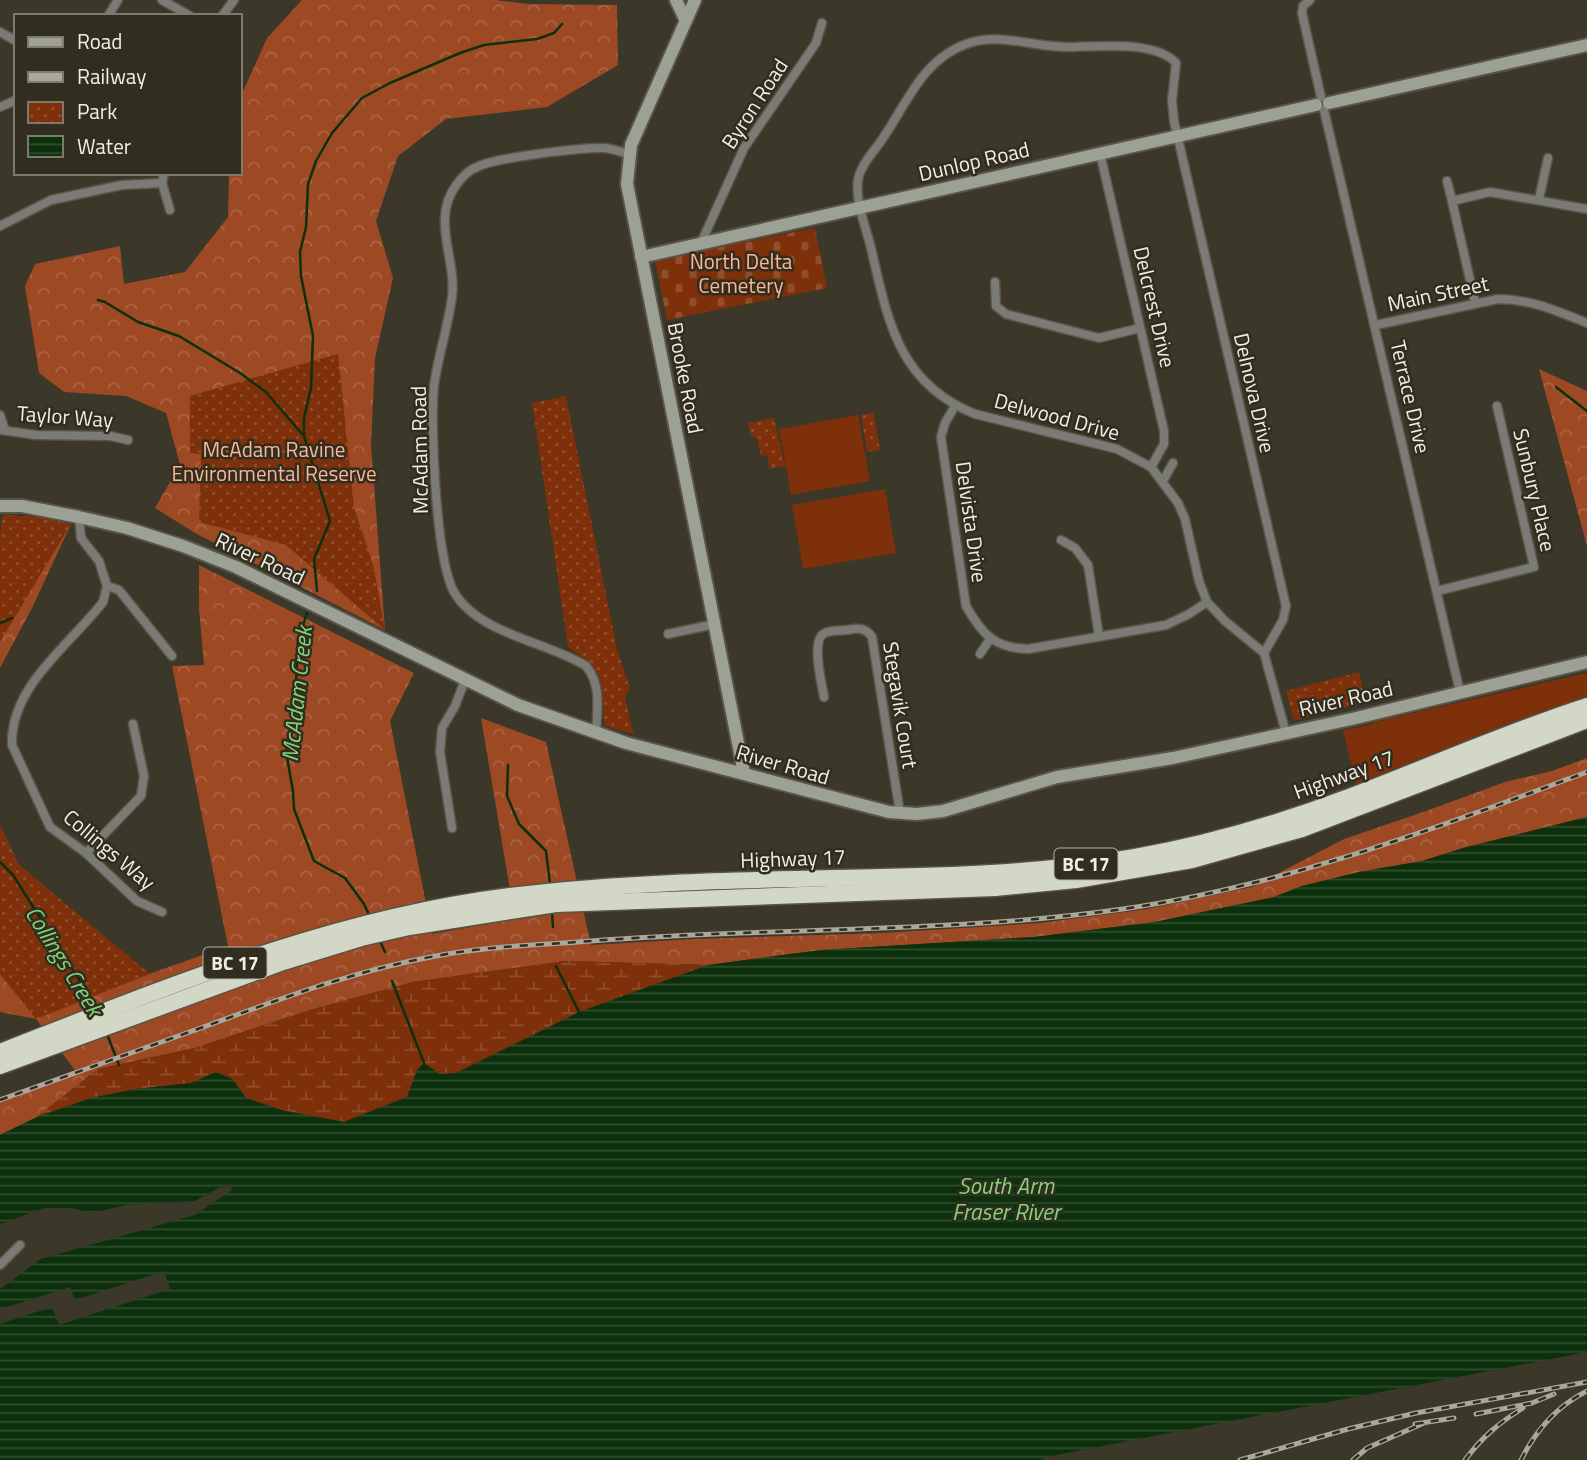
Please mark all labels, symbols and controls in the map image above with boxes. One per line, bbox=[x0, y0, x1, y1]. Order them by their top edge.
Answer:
legend bbox=[14, 14, 242, 175]
text: Road bbox=[77, 25, 122, 57]
street label: Byron Road bbox=[713, 52, 795, 155]
text: Railway bbox=[77, 60, 146, 92]
text: Park bbox=[77, 95, 117, 127]
text: Water bbox=[77, 130, 131, 162]
street label: Dunlop Road bbox=[915, 133, 1032, 189]
street label: Delcrest Drive bbox=[1125, 243, 1184, 371]
park label: North Delta Cemetery bbox=[690, 245, 793, 301]
street label: Main Street bbox=[1384, 267, 1492, 319]
street label: Brooke Road bbox=[660, 319, 712, 436]
street label: Delnova Drive bbox=[1226, 330, 1284, 456]
street label: Terrace Drive bbox=[1382, 337, 1439, 456]
street label: Delwood Drive bbox=[991, 384, 1124, 448]
street label: McAdam Road bbox=[402, 386, 436, 514]
street label: Taylor Way bbox=[16, 397, 114, 435]
street label: Sunbury Place bbox=[1505, 425, 1565, 555]
park label: McAdam Ravine Environmental Reserve bbox=[171, 433, 377, 489]
street label: Delvista Drive bbox=[948, 459, 996, 584]
street label: River Road bbox=[210, 523, 310, 593]
water label: McAdam Creek bbox=[272, 622, 321, 763]
street label: Stegavik Court bbox=[875, 639, 927, 771]
street label: River Road bbox=[1296, 672, 1396, 724]
street label: River Road bbox=[733, 736, 834, 793]
street label: Highway 17 bbox=[1289, 741, 1399, 807]
street label: Collings Way bbox=[56, 801, 163, 897]
street label: Highway 17 bbox=[740, 840, 846, 876]
road number: BC 17 bbox=[1054, 848, 1118, 880]
water label: Collings Creek bbox=[17, 899, 114, 1025]
road number: BC 17 bbox=[204, 948, 266, 979]
water label: South Arm Fraser River bbox=[952, 1168, 1063, 1229]

